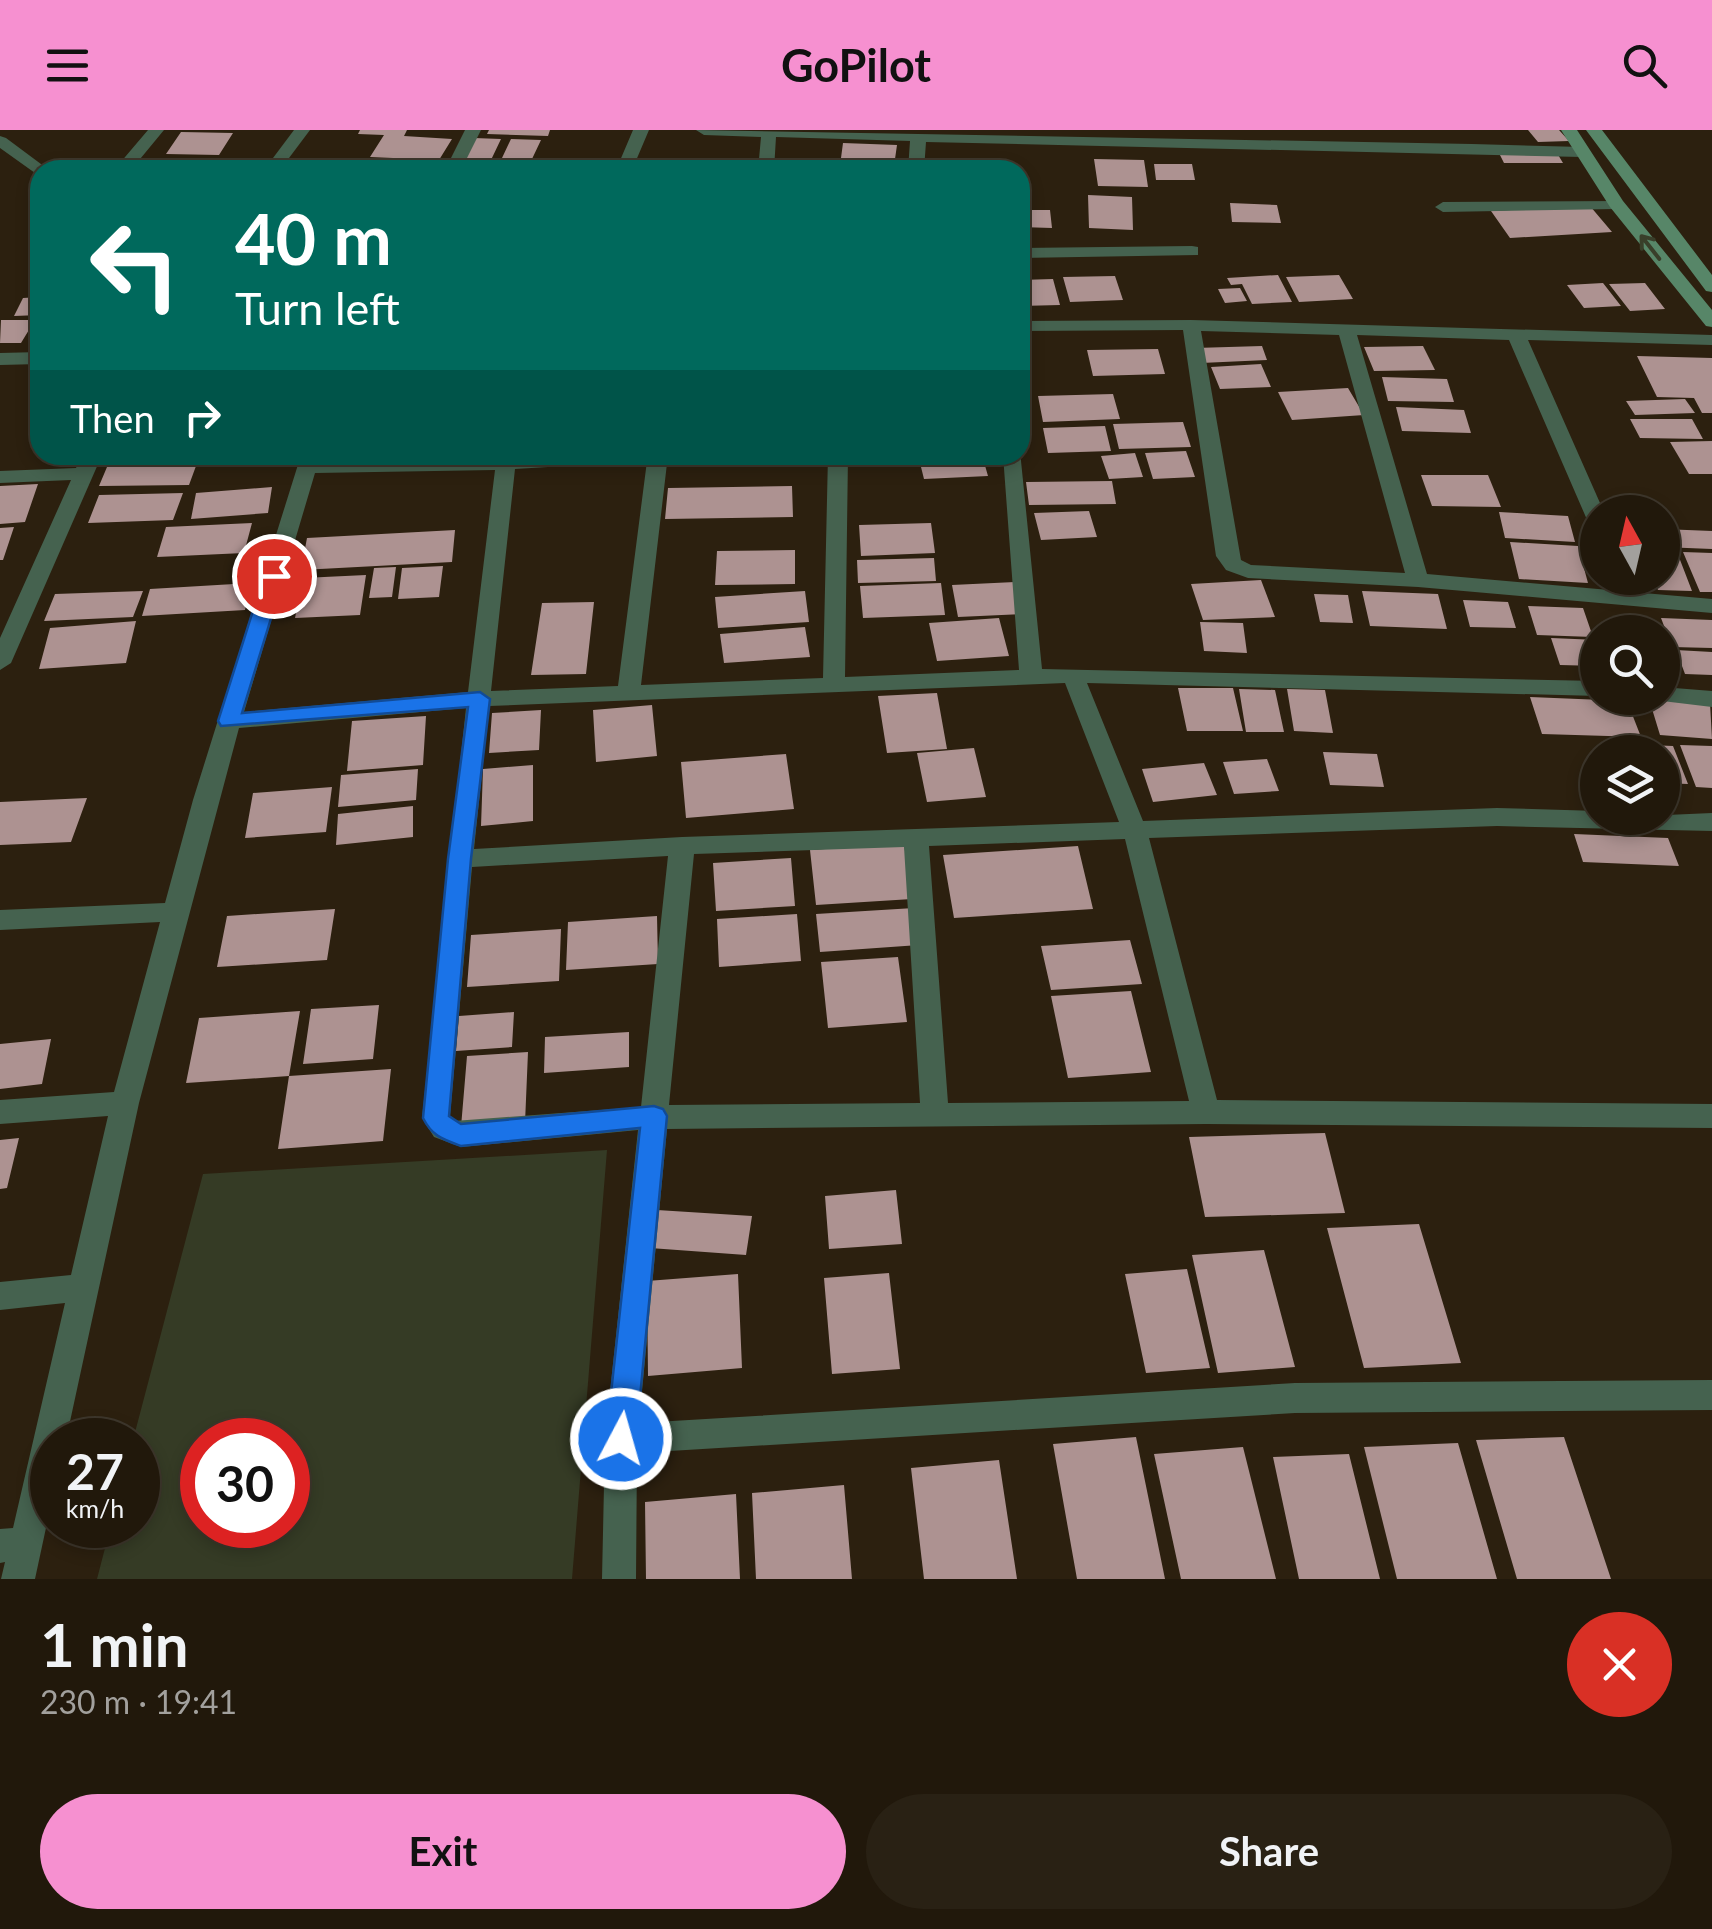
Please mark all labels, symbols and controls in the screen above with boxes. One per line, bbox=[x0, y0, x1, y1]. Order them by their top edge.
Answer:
icon: menu bbox=[40, 38, 95, 93]
text: GoPilot bbox=[781, 38, 931, 92]
icon: search bbox=[1617, 38, 1672, 93]
text: 40 m bbox=[235, 196, 392, 280]
icon: left bbox=[70, 200, 200, 330]
one-way arrow bbox=[1640, 234, 1661, 261]
text: Turn left bbox=[235, 281, 400, 335]
icon: right bbox=[175, 390, 230, 445]
text: Then bbox=[70, 395, 155, 441]
north arrow bbox=[1580, 495, 1680, 595]
map controls bbox=[1580, 495, 1680, 835]
pin bbox=[232, 534, 317, 619]
icon: arrive bbox=[247, 549, 302, 604]
button: search bbox=[1580, 615, 1680, 715]
button: layers bbox=[1580, 735, 1680, 835]
position arrow bbox=[569, 1387, 673, 1491]
speed limit sign: 30 bbox=[180, 1418, 310, 1548]
text: 27 bbox=[66, 1441, 124, 1501]
text: km/h bbox=[66, 1493, 124, 1523]
text: 1 min bbox=[40, 1608, 189, 1680]
button: close bbox=[1567, 1612, 1672, 1717]
text: 230 m · 19:41 bbox=[40, 1682, 237, 1721]
button: Exit bbox=[40, 1794, 846, 1909]
button: Share bbox=[866, 1794, 1672, 1909]

